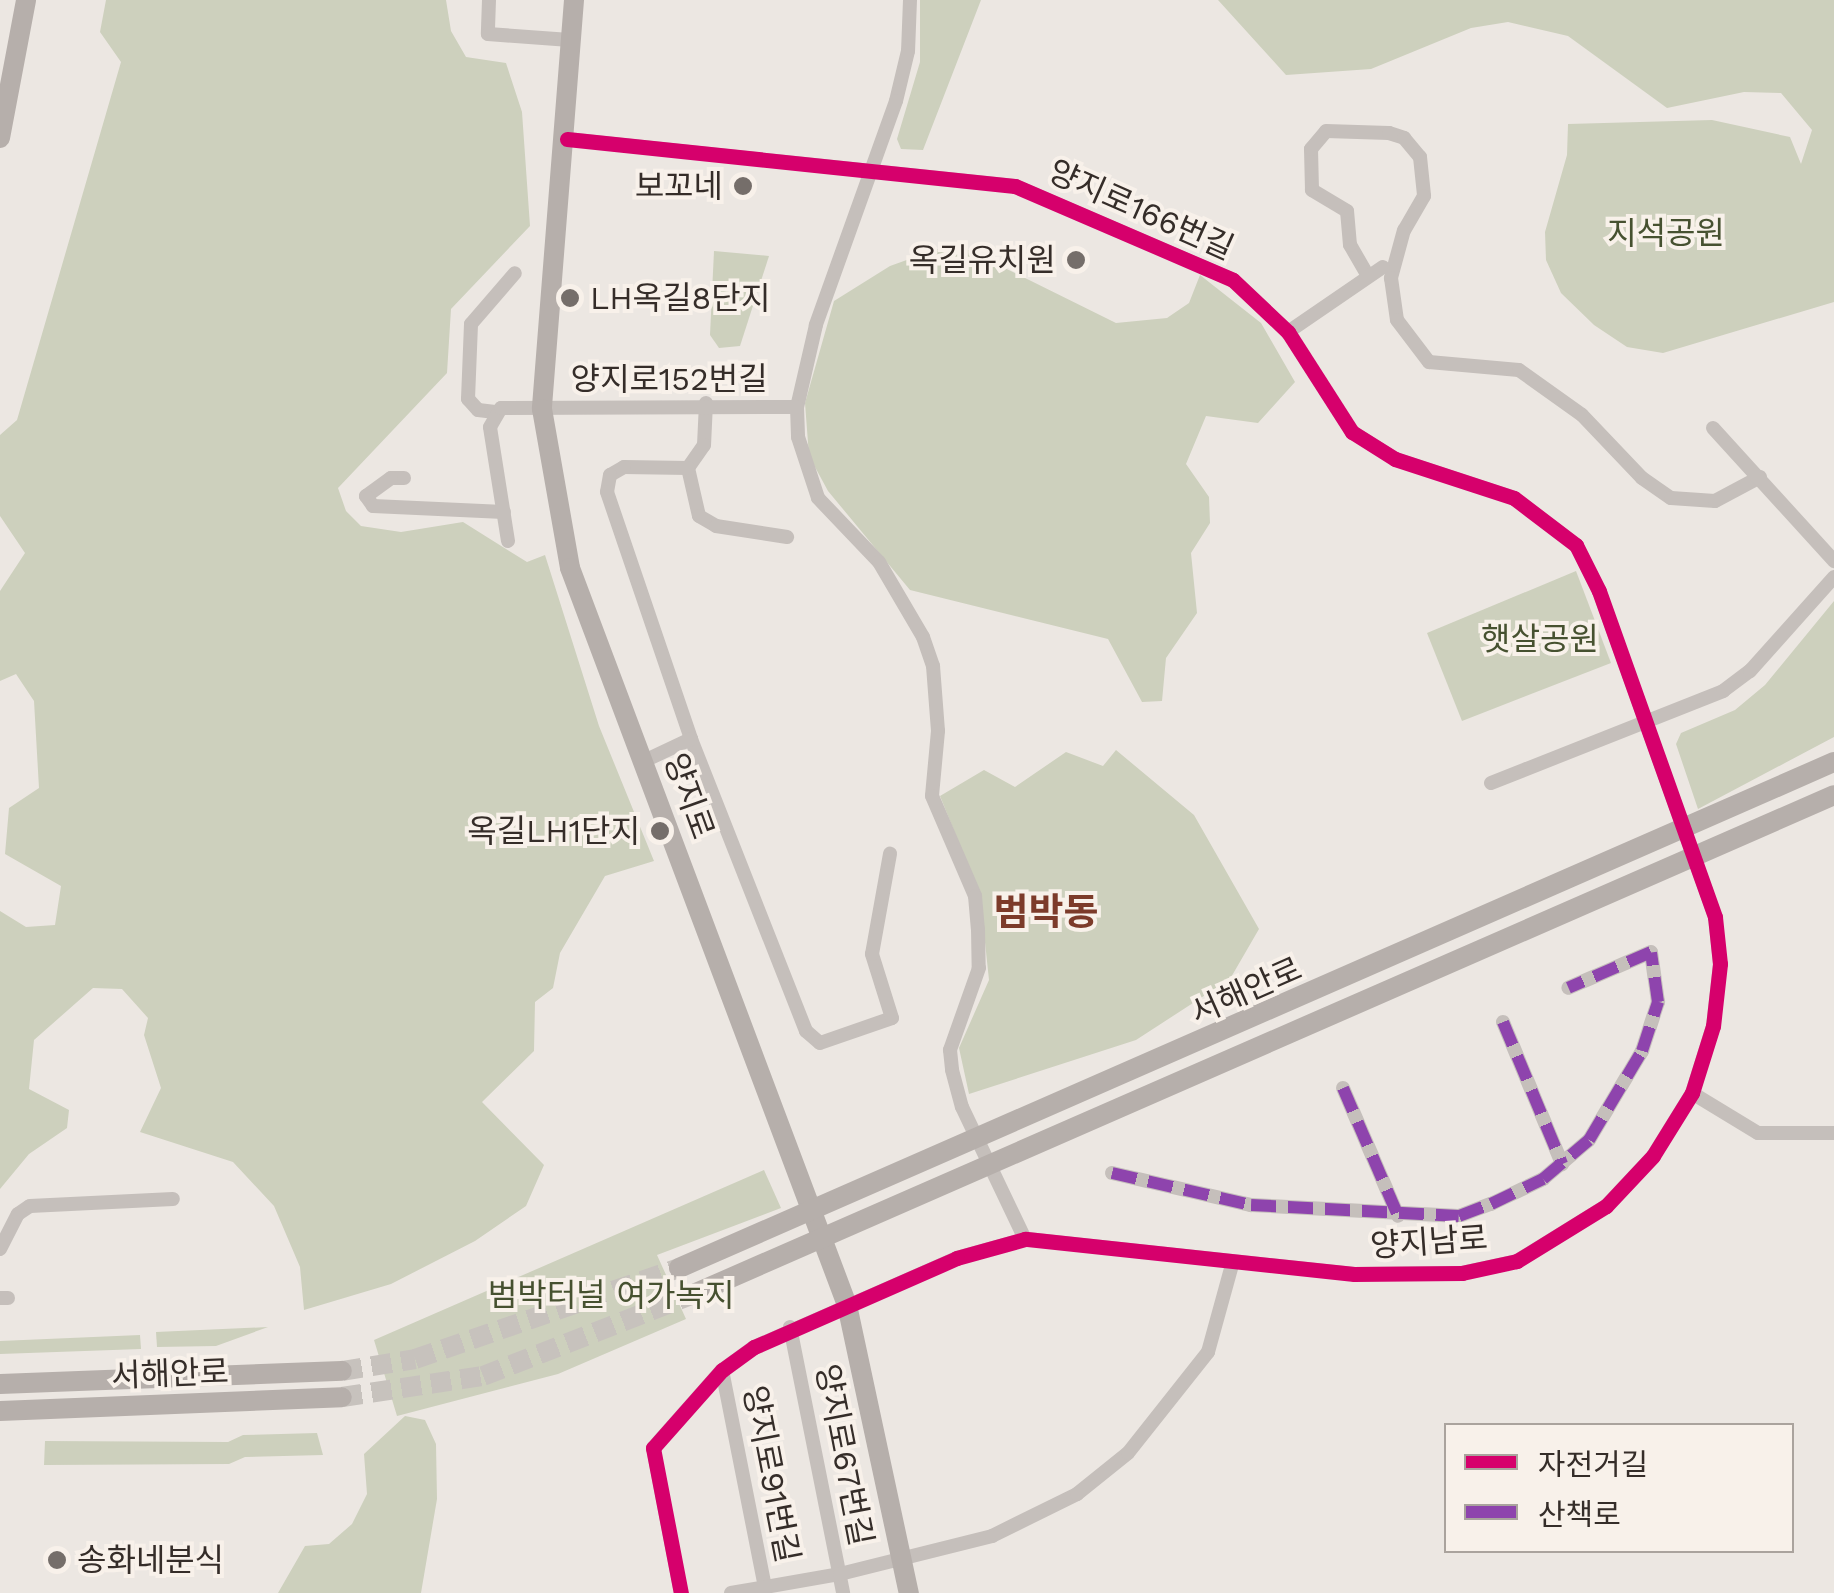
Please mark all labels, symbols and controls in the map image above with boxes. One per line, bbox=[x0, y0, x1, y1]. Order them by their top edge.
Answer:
street label: 양지로166번길 bbox=[1042, 152, 1240, 268]
place label: 보꼬네 bbox=[635, 167, 723, 205]
marker: 보꼬네 bbox=[732, 175, 754, 197]
park label: 지석공원 bbox=[1607, 214, 1725, 252]
place label: 옥길유치원 bbox=[909, 241, 1056, 279]
marker: 옥길유치원 bbox=[1065, 249, 1087, 271]
place label: LH옥길8단지 bbox=[590, 279, 770, 317]
marker: LH옥길8단지 bbox=[559, 287, 581, 309]
street label: 양지로152번길 bbox=[571, 360, 767, 398]
park label: 햇살공원 bbox=[1481, 620, 1599, 658]
street label: 양지로 bbox=[656, 748, 722, 844]
place label: 옥길LH1단지 bbox=[467, 812, 640, 850]
marker: 옥길LH1단지 bbox=[649, 820, 671, 842]
district label: 범박동 bbox=[994, 890, 1098, 936]
street label: 서해안로 bbox=[1184, 950, 1308, 1032]
street label: 양지남로 bbox=[1369, 1219, 1489, 1265]
park label: 범박터널 여가녹지 bbox=[488, 1276, 734, 1314]
street label: 서해안로 bbox=[110, 1353, 230, 1395]
street label: 양지로67번길 bbox=[808, 1361, 880, 1549]
street label: 양지로91번길 bbox=[735, 1382, 807, 1566]
legend bbox=[1444, 1423, 1794, 1553]
text: 자전거길 bbox=[1538, 1447, 1648, 1482]
text: 산책로 bbox=[1538, 1497, 1621, 1532]
place label: 송화네분식 bbox=[77, 1541, 224, 1579]
marker: 송화네분식 bbox=[46, 1549, 68, 1571]

